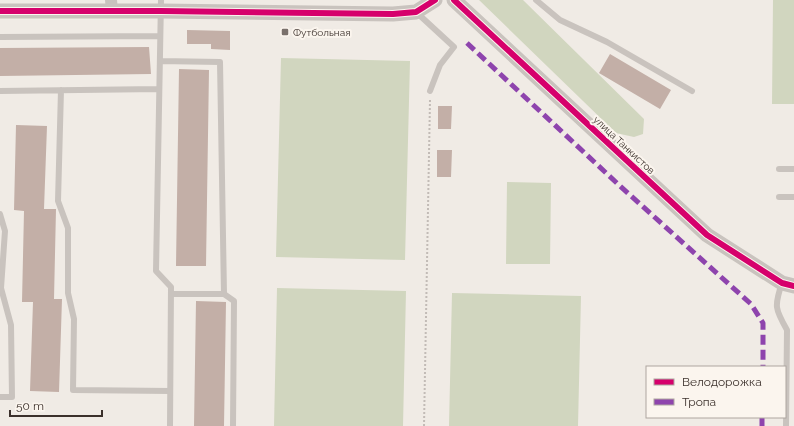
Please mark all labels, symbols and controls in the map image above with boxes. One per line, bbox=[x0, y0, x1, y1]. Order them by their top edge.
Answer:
marker: Футбольная bbox=[280, 27, 290, 37]
place label: Футбольная bbox=[293, 27, 350, 38]
street label: улица Танкистов bbox=[591, 114, 657, 176]
legend bbox=[646, 366, 786, 418]
text: Велодорожка bbox=[682, 375, 762, 389]
scale bar bbox=[10, 392, 102, 418]
text: Тропа bbox=[682, 395, 716, 409]
text: 50 m bbox=[16, 399, 44, 413]

